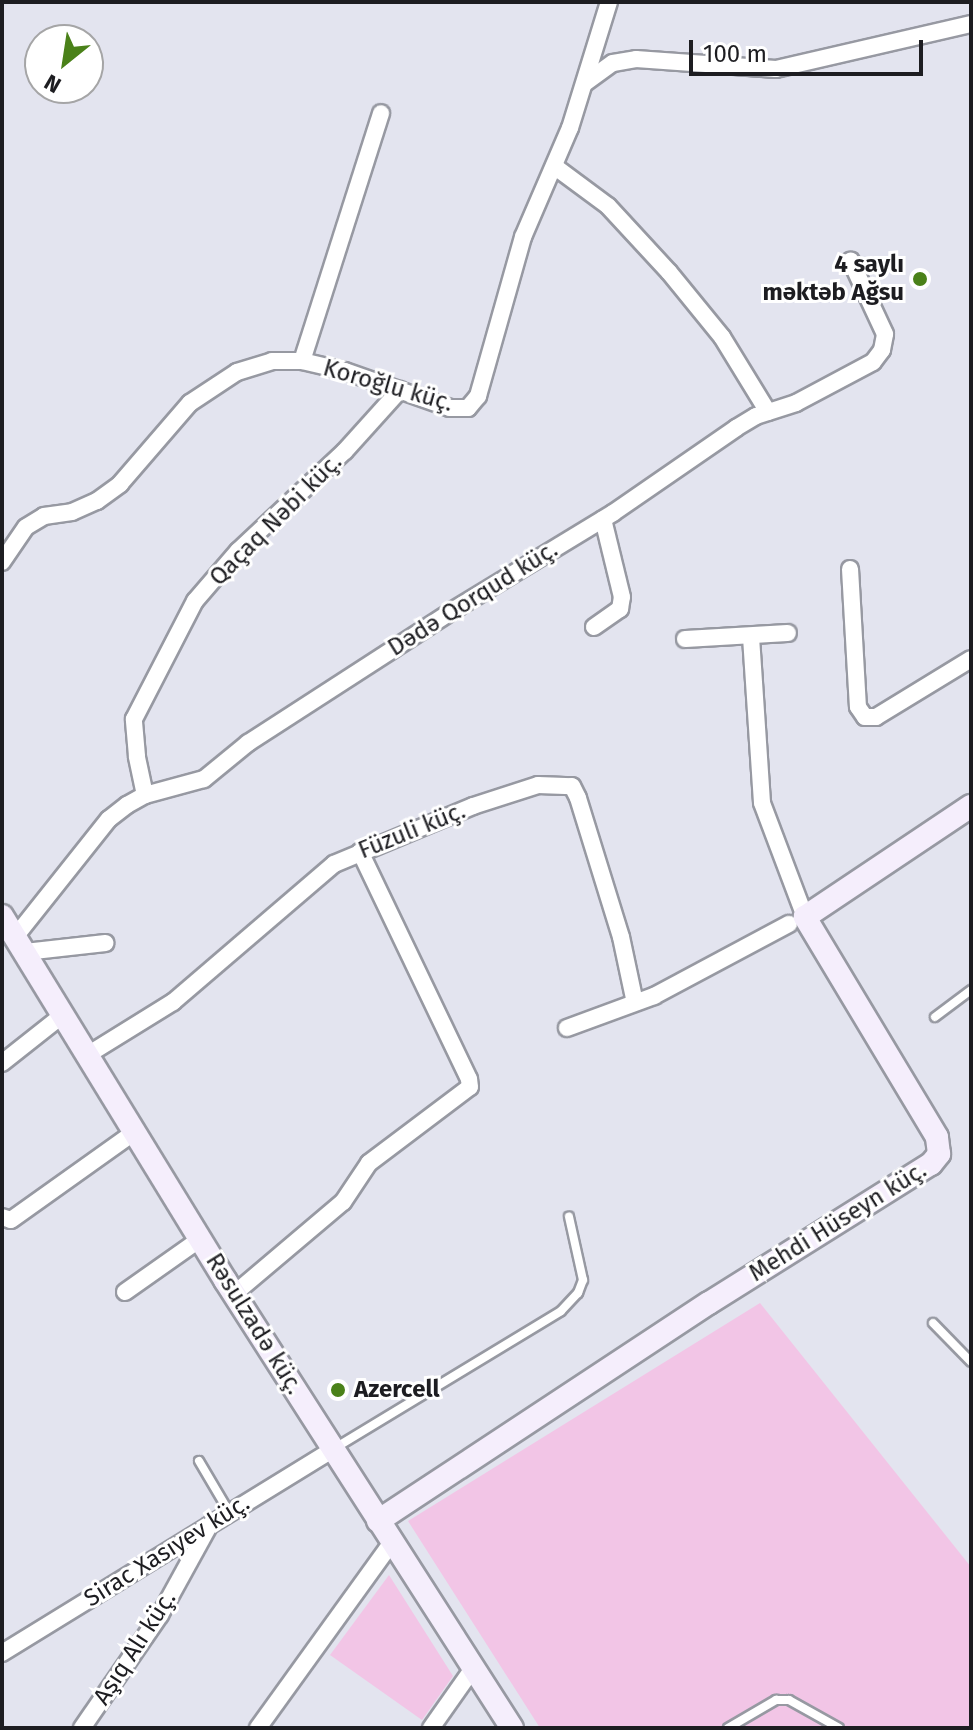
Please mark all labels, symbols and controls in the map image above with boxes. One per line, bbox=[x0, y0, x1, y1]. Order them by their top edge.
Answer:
north arrow bbox=[24, 24, 104, 104]
scale bar bbox=[693, 24, 927, 74]
text: 100 m bbox=[703, 40, 767, 68]
text: N bbox=[40, 68, 66, 99]
place label: 4 saylı məktəb Ağsu bbox=[762, 251, 904, 307]
marker: 4 saylı məktəb Ağsu bbox=[911, 270, 929, 288]
street label: Koroğlu küç. bbox=[320, 354, 456, 418]
street label: Qaçaq Nəbi küç. bbox=[204, 448, 348, 592]
street label: Dədə Qorqud küç. bbox=[383, 535, 563, 663]
street label: Füzuli küç. bbox=[354, 797, 470, 865]
street label: Mehdi Hüseyn küç. bbox=[744, 1156, 932, 1288]
street label: Rəsulzadə küç. bbox=[199, 1248, 309, 1400]
place label: Azercell bbox=[354, 1376, 440, 1404]
marker: Azercell bbox=[329, 1381, 347, 1399]
street label: Sirac Xasıyev küç. bbox=[79, 1489, 255, 1613]
street label: Aşıq Alı küç. bbox=[88, 1586, 182, 1710]

